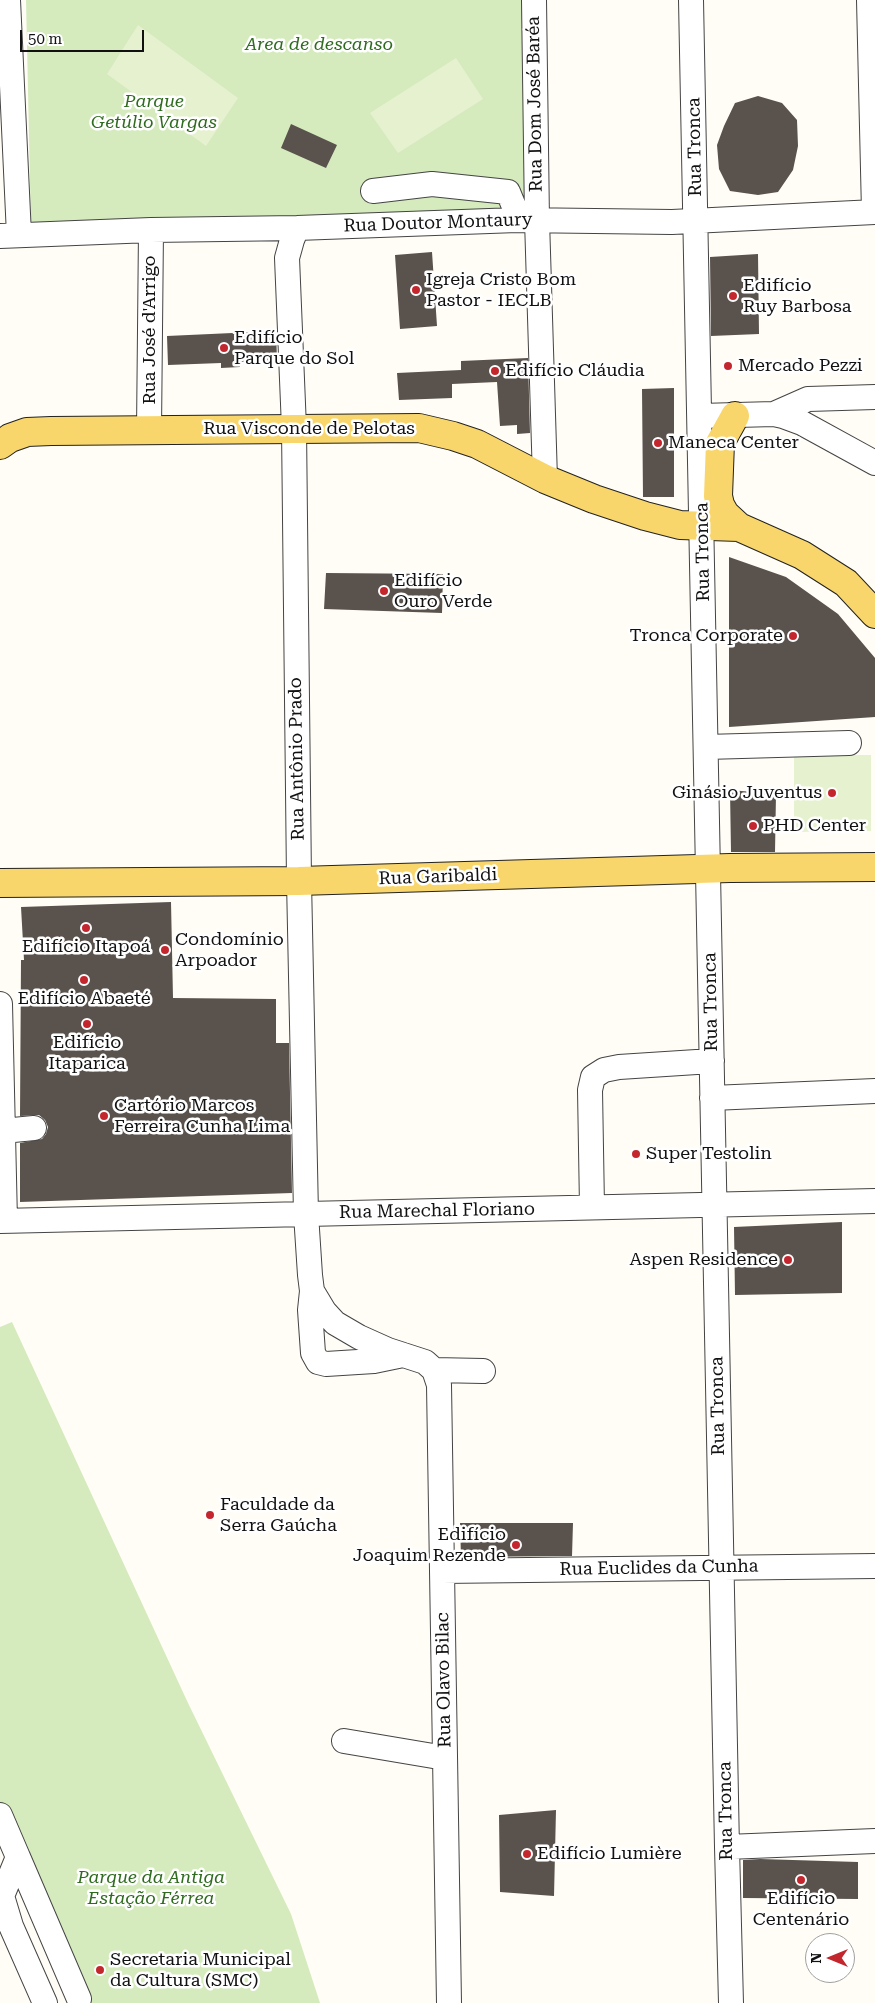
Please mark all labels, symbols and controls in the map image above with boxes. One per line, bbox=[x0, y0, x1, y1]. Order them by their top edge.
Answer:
street label: Rua Dom José Baréa bbox=[523, 16, 547, 192]
scale bar bbox=[22, 20, 146, 52]
text: 50 m bbox=[28, 30, 62, 48]
park label: Area de descanso bbox=[245, 34, 393, 56]
park label: Parque Getúlio Vargas bbox=[91, 91, 217, 134]
street label: Rua Tronca bbox=[683, 97, 707, 197]
street label: Rua Doutor Montaury bbox=[343, 209, 533, 237]
street label: Rua José d'Arrigo bbox=[139, 255, 161, 405]
place label: Igreja Cristo Bom Pastor - IECLB bbox=[426, 269, 576, 312]
place label: Edifício Ruy Barbosa bbox=[743, 275, 852, 318]
marker: Igreja Cristo Bom Pastor - IECLB bbox=[410, 284, 422, 296]
marker: Edifício Ruy Barbosa bbox=[727, 290, 739, 302]
place label: Edifício Parque do Sol bbox=[234, 327, 354, 369]
marker: Edifício Parque do Sol bbox=[218, 342, 230, 354]
place label: Mercado Pezzi bbox=[738, 355, 863, 377]
place label: Edifício Cláudia bbox=[505, 360, 644, 382]
marker: Mercado Pezzi bbox=[722, 360, 734, 372]
marker: Edifício Cláudia bbox=[489, 365, 501, 377]
street label: Rua Visconde de Pelotas bbox=[203, 418, 415, 440]
place label: Maneca Center bbox=[668, 432, 799, 454]
marker: Maneca Center bbox=[652, 437, 664, 449]
street label: Rua Tronca bbox=[691, 502, 715, 602]
place label: Edifício Ouro Verde bbox=[394, 570, 492, 612]
marker: Edifício Ouro Verde bbox=[378, 585, 390, 597]
place label: Tronca Corporate bbox=[629, 625, 783, 647]
marker: Tronca Corporate bbox=[787, 630, 799, 642]
street label: Rua Antônio Prado bbox=[285, 677, 309, 841]
place label: Ginásio Juventus bbox=[672, 782, 822, 804]
marker: Ginásio Juventus bbox=[826, 787, 838, 799]
place label: PHD Center bbox=[763, 815, 866, 837]
marker: PHD Center bbox=[747, 820, 759, 832]
street label: Rua Garibaldi bbox=[378, 864, 498, 890]
marker: Edifício Itapoá bbox=[80, 922, 92, 934]
place label: Condomínio Arpoador bbox=[175, 929, 284, 972]
place label: Edifício Itapoá bbox=[22, 936, 150, 958]
marker: Condomínio Arpoador bbox=[159, 944, 171, 956]
street label: Rua Tronca bbox=[699, 952, 723, 1052]
marker: Edifício Abaeté bbox=[78, 974, 90, 986]
place label: Edifício Abaeté bbox=[17, 988, 151, 1010]
marker: Edifício Itaparica bbox=[81, 1018, 93, 1030]
place label: Edifício Itaparica bbox=[48, 1032, 126, 1074]
place label: Cartório Marcos Ferreira Cunha Lima bbox=[114, 1095, 290, 1138]
marker: Cartório Marcos Ferreira Cunha Lima bbox=[98, 1110, 110, 1122]
place label: Super Testolin bbox=[646, 1143, 772, 1165]
marker: Super Testolin bbox=[630, 1148, 642, 1160]
street label: Rua Marechal Floriano bbox=[339, 1198, 535, 1224]
place label: Aspen Residence bbox=[630, 1249, 778, 1271]
marker: Aspen Residence bbox=[782, 1254, 794, 1266]
street label: Rua Tronca bbox=[706, 1356, 730, 1456]
place label: Faculdade da Serra Gaúcha bbox=[220, 1494, 337, 1536]
marker: Faculdade da Serra Gaúcha bbox=[204, 1509, 216, 1521]
place label: Edifício Joaquim Rezende bbox=[353, 1524, 506, 1566]
marker: Edifício Joaquim Rezende bbox=[510, 1539, 522, 1551]
street label: Rua Euclides da Cunha bbox=[559, 1555, 759, 1581]
street label: Rua Olavo Bilac bbox=[432, 1612, 456, 1748]
street label: Rua Tronca bbox=[714, 1761, 738, 1861]
place label: Edifício Lumière bbox=[537, 1843, 682, 1865]
marker: Edifício Lumière bbox=[521, 1848, 533, 1860]
park label: Parque da Antiga Estação Férrea bbox=[77, 1867, 225, 1910]
marker: Edifício Centenário bbox=[795, 1874, 807, 1886]
place label: Edifício Centenário bbox=[753, 1888, 849, 1930]
north arrow bbox=[805, 1933, 855, 1983]
place label: Secretaria Municipal da Cultura (SMC) bbox=[110, 1949, 291, 1992]
text: N bbox=[808, 1953, 824, 1963]
marker: Secretaria Municipal da Cultura (SMC) bbox=[94, 1964, 106, 1976]

